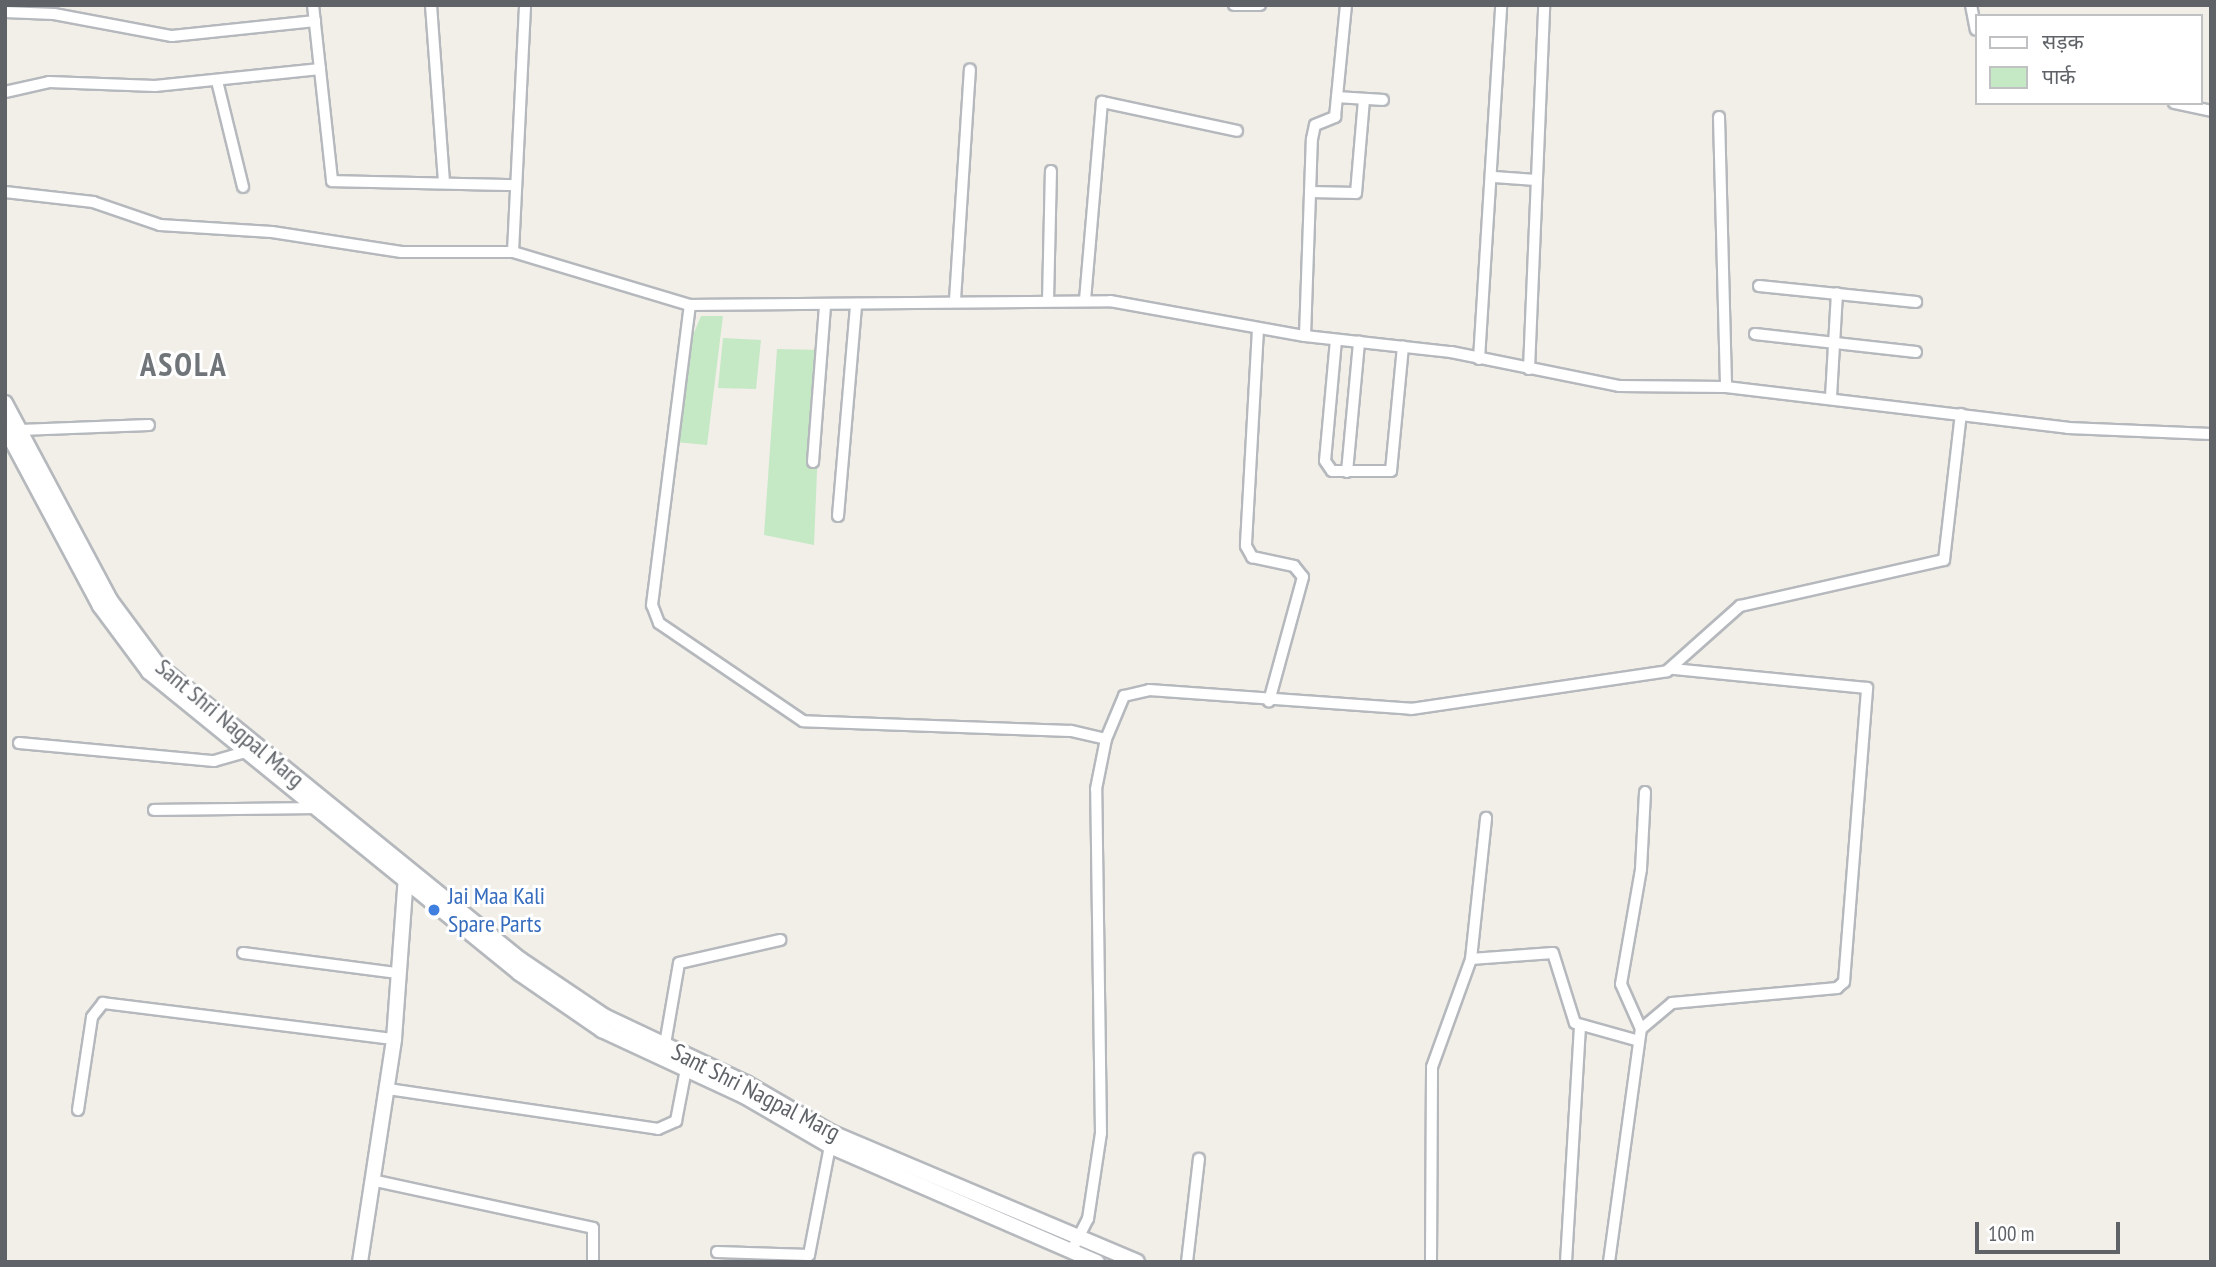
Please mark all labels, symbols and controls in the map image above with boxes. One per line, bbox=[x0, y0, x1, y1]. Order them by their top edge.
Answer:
legend bbox=[1974, 14, 2202, 105]
text: सड़क bbox=[2042, 28, 2084, 55]
text: पार्क bbox=[2042, 63, 2076, 90]
district label: ASOLA bbox=[141, 345, 227, 383]
street label: Sant Shri Nagpal Marg bbox=[150, 652, 310, 794]
place label: Jai Maa Kali Spare Parts bbox=[448, 882, 545, 938]
marker: Jai Maa Kali Spare Parts bbox=[426, 902, 442, 918]
street label: Sant Shri Nagpal Marg bbox=[667, 1037, 845, 1147]
scale bar bbox=[1978, 1208, 2123, 1252]
text: 100 m bbox=[1988, 1220, 2034, 1247]

